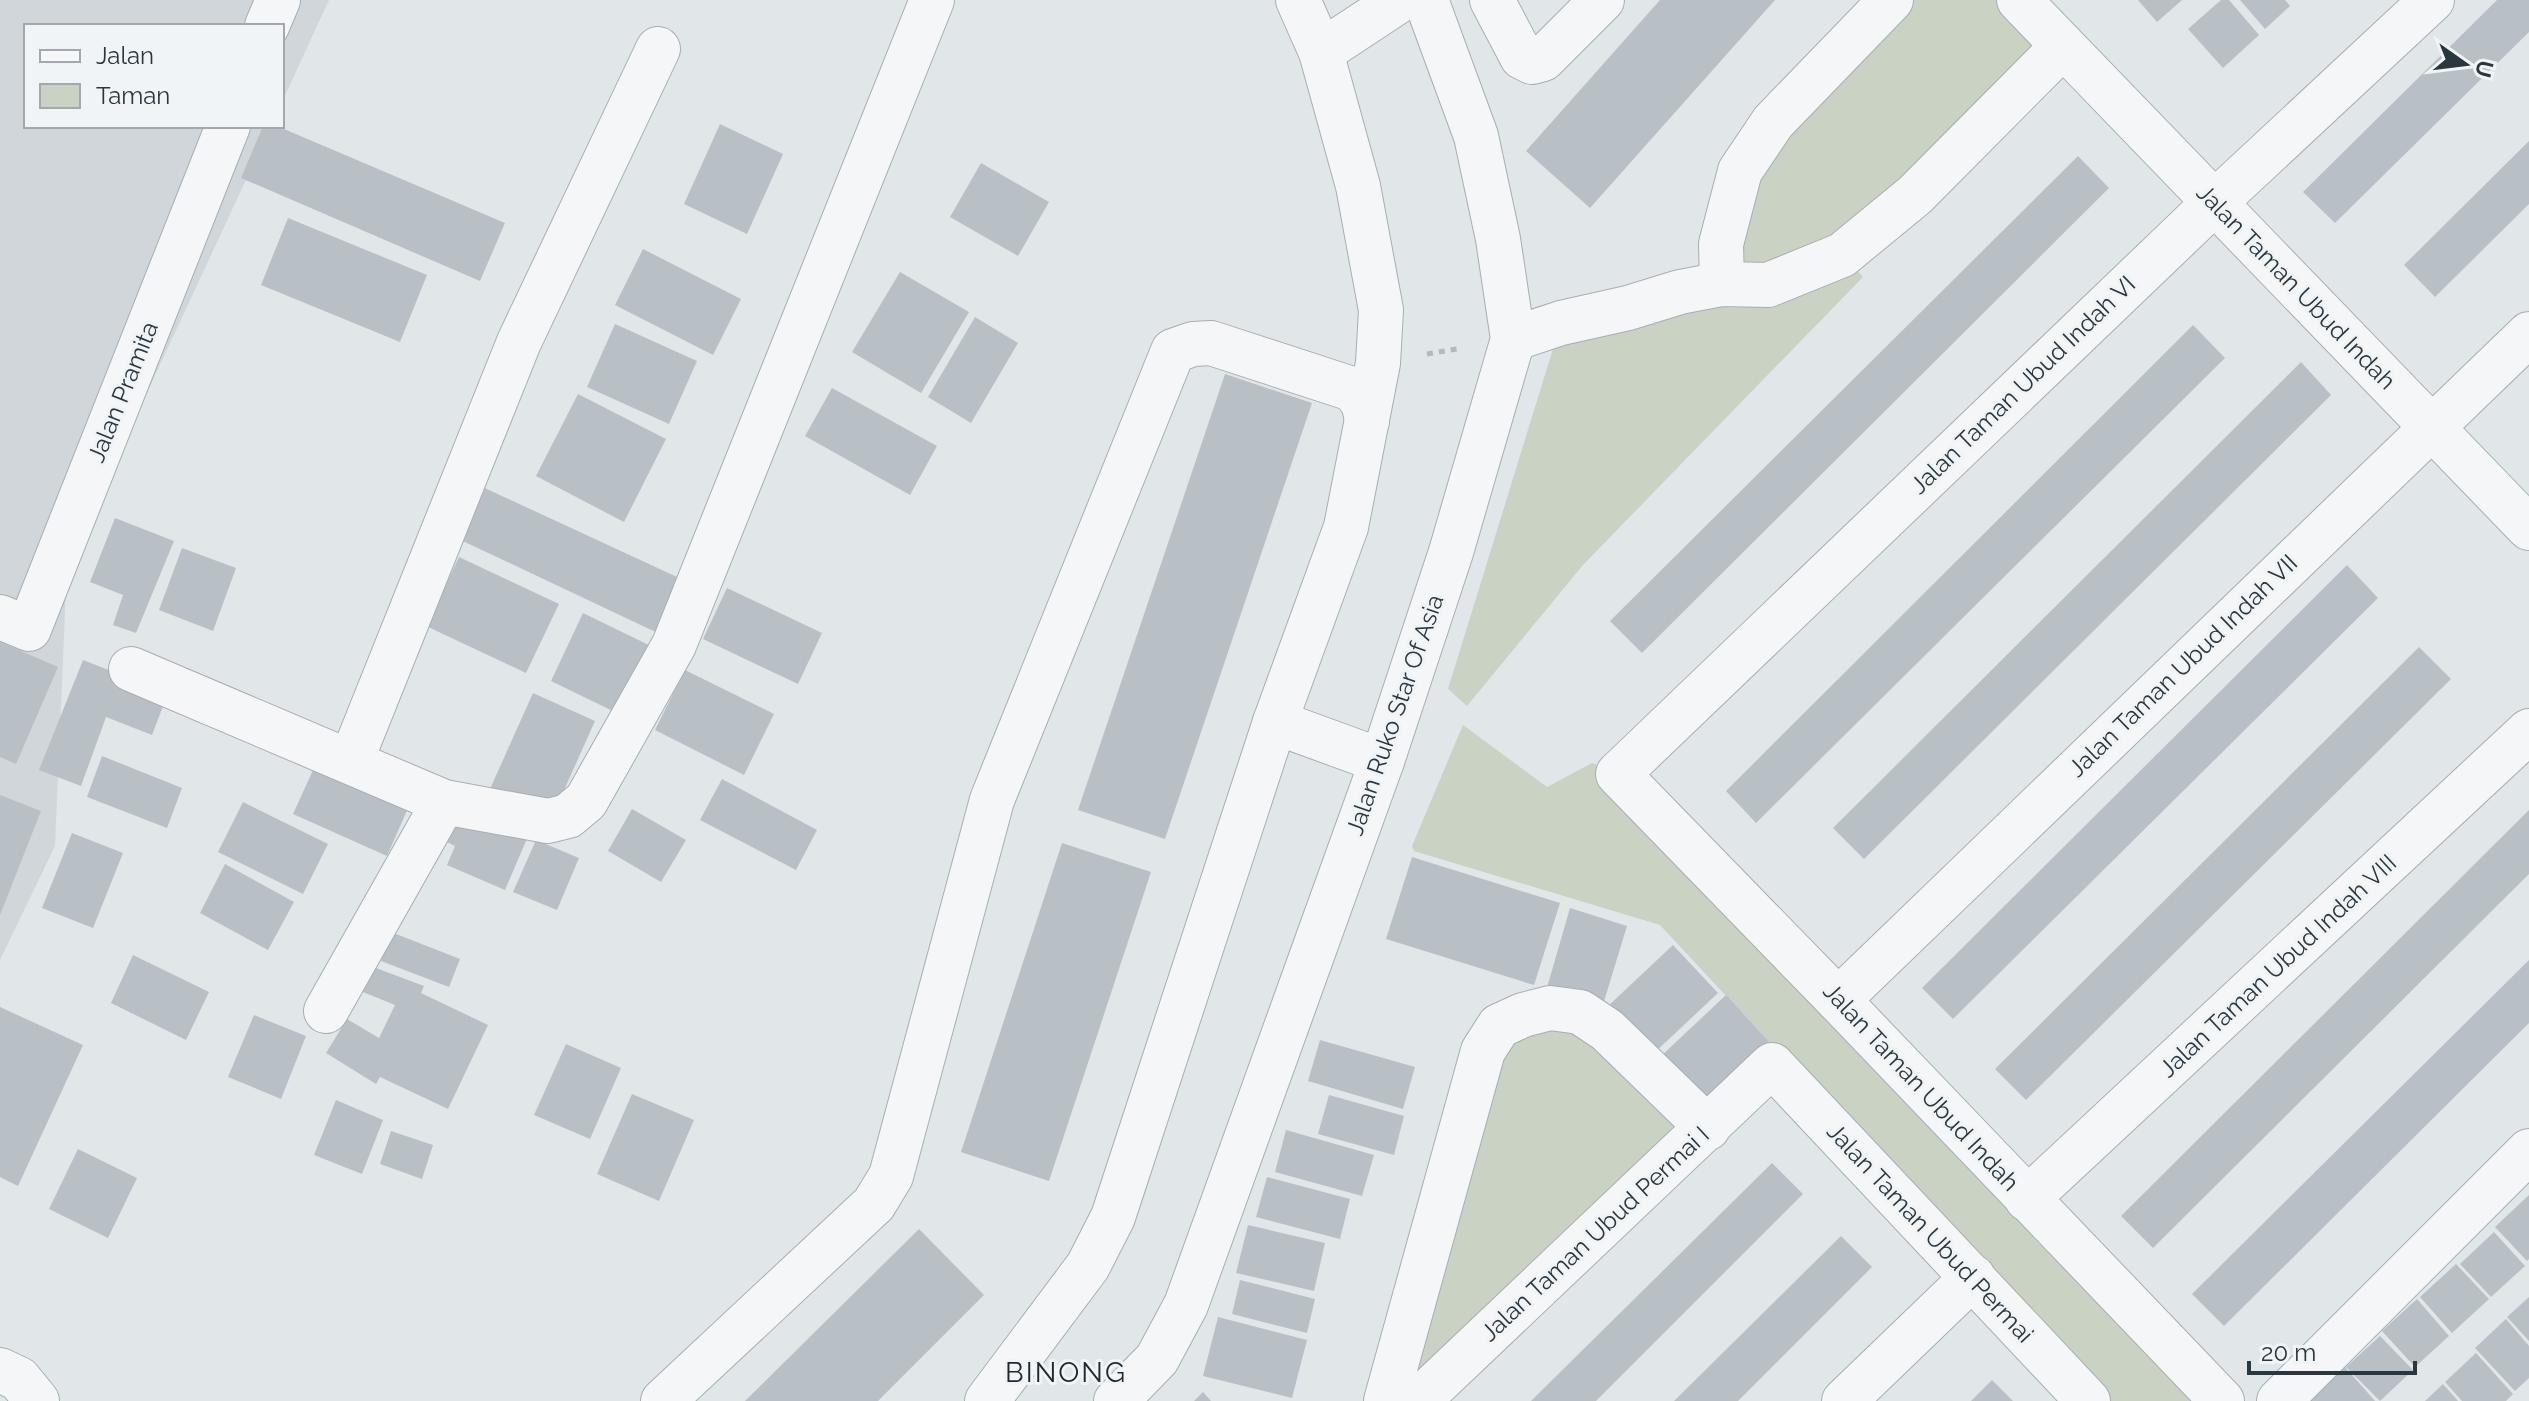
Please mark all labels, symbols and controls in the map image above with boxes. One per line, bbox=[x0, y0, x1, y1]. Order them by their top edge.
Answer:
legend bbox=[24, 24, 284, 128]
north arrow bbox=[2425, 24, 2505, 104]
text: Jalan bbox=[96, 41, 154, 70]
text: U bbox=[2470, 58, 2499, 80]
text: Taman bbox=[96, 81, 170, 110]
street label: Jalan Taman Ubud Indah bbox=[2191, 178, 2402, 395]
street label: Jalan Taman Ubud Indah VI bbox=[1904, 269, 2141, 500]
street label: Jalan Pramita bbox=[81, 317, 164, 466]
street label: Jalan Taman Ubud Indah VII bbox=[2062, 548, 2303, 783]
street label: Jalan Ruko Star Of Asia bbox=[1340, 591, 1449, 839]
street label: Jalan Taman Ubud Indah VIII bbox=[2153, 848, 2402, 1083]
street label: Jalan Taman Ubud Indah bbox=[1817, 977, 2025, 1197]
street label: Jalan Taman Ubud Permai bbox=[1821, 1117, 2040, 1348]
street label: Jalan Taman Ubud Permai I bbox=[1474, 1120, 1715, 1347]
scale bar bbox=[2249, 1325, 2415, 1375]
text: 20 m bbox=[2261, 1338, 2316, 1367]
district label: BINONG bbox=[1005, 1356, 1127, 1389]

